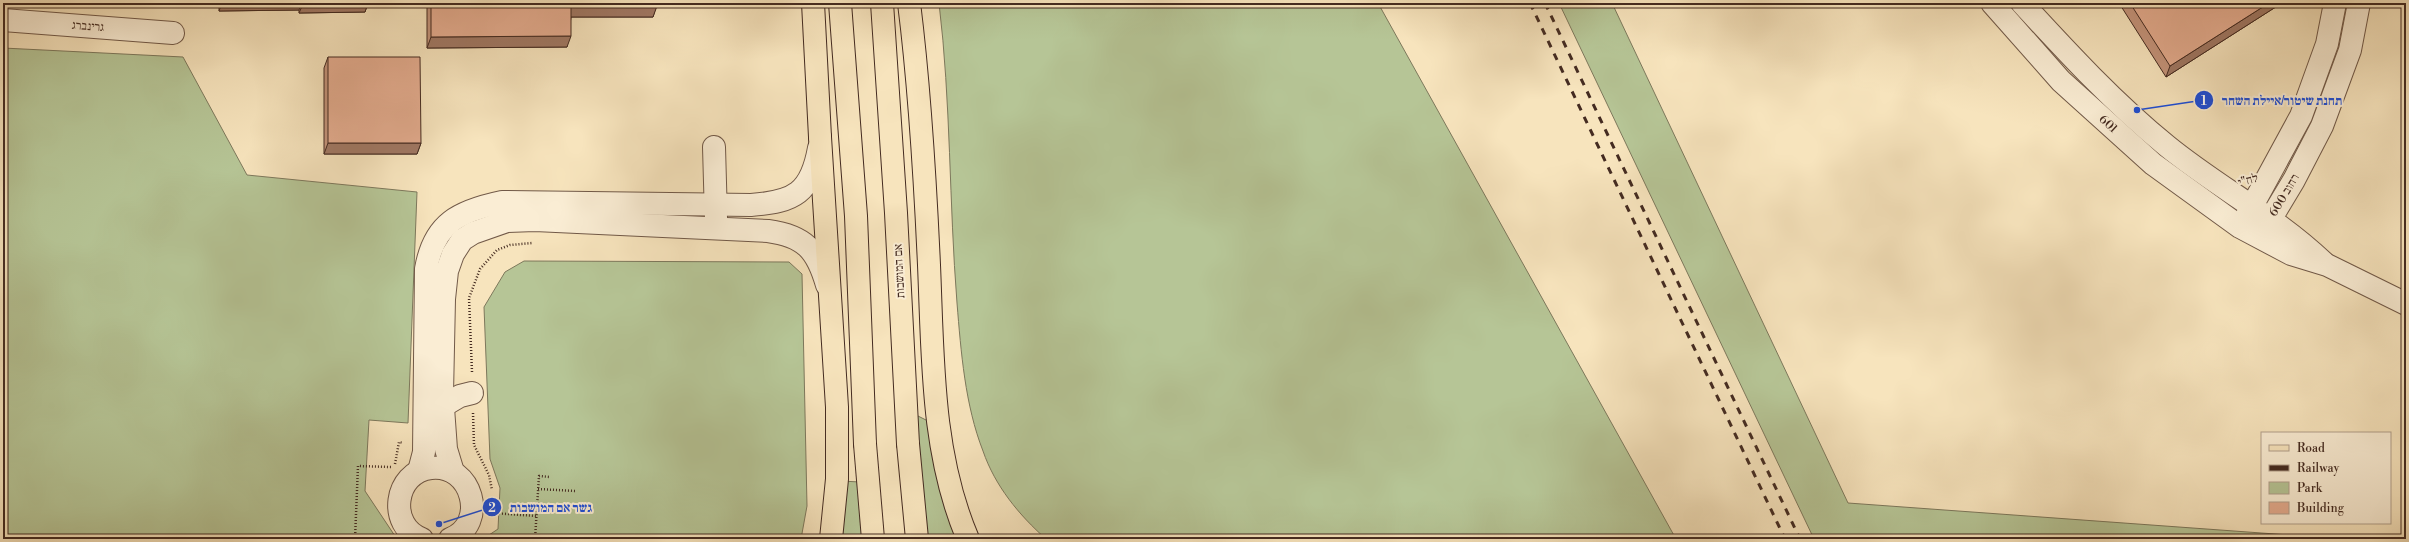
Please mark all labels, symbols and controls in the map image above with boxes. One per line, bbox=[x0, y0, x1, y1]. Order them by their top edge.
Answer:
street label: גרינברג bbox=[71, 18, 105, 35]
callout: תחנת שיטור/איילת השחר bbox=[2194, 88, 2351, 113]
text: תחנת שיטור/איילת השחר bbox=[2222, 93, 2342, 109]
text: 1 bbox=[2201, 94, 2207, 109]
street label: 601 bbox=[2096, 112, 2121, 137]
street label: לח"י bbox=[2236, 170, 2260, 191]
street label: רחוב 600 bbox=[2266, 171, 2303, 219]
street label: אם המושבות bbox=[891, 243, 908, 299]
legend bbox=[2261, 432, 2391, 524]
text: Road bbox=[2297, 441, 2325, 456]
text: Railway bbox=[2297, 461, 2339, 476]
text: Park bbox=[2297, 481, 2323, 496]
callout: גשר אם המושבות bbox=[482, 495, 601, 520]
text: גשר אם המושבות bbox=[510, 500, 592, 516]
text: 2 bbox=[488, 501, 496, 516]
text: Building bbox=[2296, 501, 2345, 516]

